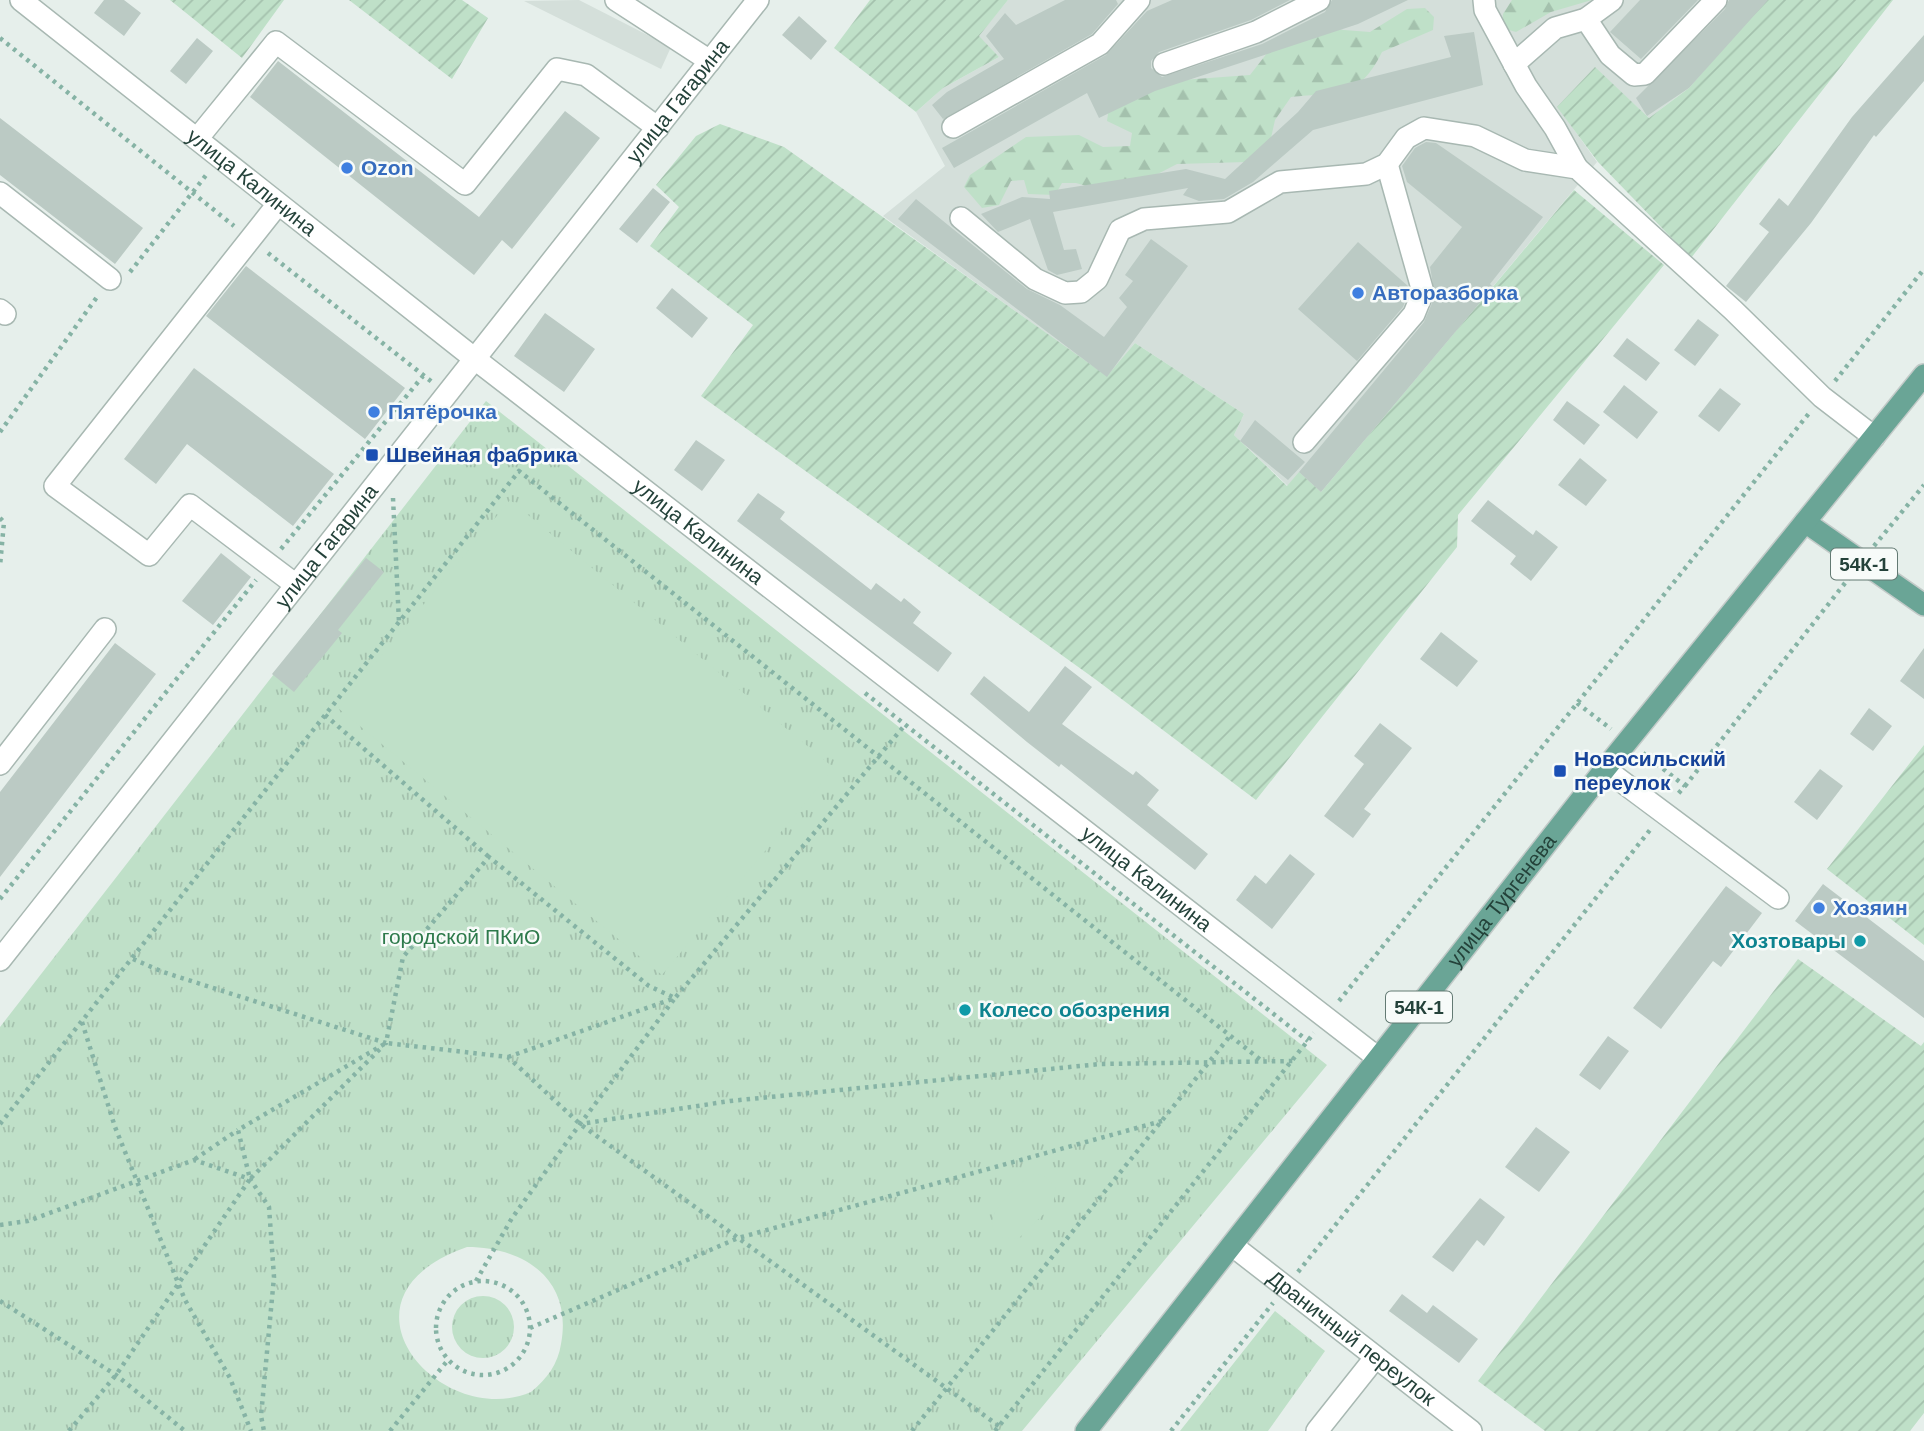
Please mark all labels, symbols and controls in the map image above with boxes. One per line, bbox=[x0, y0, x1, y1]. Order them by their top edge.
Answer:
street label: улица Гагарина bbox=[622, 34, 734, 167]
street label: улица Калинина bbox=[183, 124, 321, 240]
place label: Ozon bbox=[361, 156, 414, 179]
marker: Ozon bbox=[339, 160, 355, 176]
place label: Авторазборка bbox=[1372, 281, 1518, 304]
marker: Авторазборка bbox=[1350, 285, 1366, 301]
place label: Пятёрочка bbox=[388, 400, 497, 423]
marker: Пятёрочка bbox=[366, 404, 382, 420]
place label: Швейная фабрика bbox=[386, 443, 578, 466]
marker: Швейная фабрика bbox=[364, 447, 380, 463]
street label: улица Калинина bbox=[629, 474, 768, 589]
street label: улица Гагарина bbox=[270, 479, 382, 613]
road number: 54К-1 bbox=[1831, 548, 1897, 580]
place label: Новосильский переулок bbox=[1574, 747, 1726, 794]
marker: Новосильский переулок bbox=[1552, 763, 1568, 779]
street label: улица Калинина bbox=[1077, 821, 1217, 936]
street label: улица Тургенева bbox=[1442, 829, 1561, 971]
place label: Хозяин bbox=[1833, 896, 1908, 919]
marker: Хозяин bbox=[1811, 900, 1827, 916]
park label: городской ПКиО bbox=[382, 925, 540, 948]
place label: Хозтовары bbox=[1731, 929, 1846, 952]
marker: Хозтовары bbox=[1852, 933, 1868, 949]
road number: 54К-1 bbox=[1386, 992, 1452, 1023]
place label: Колесо обозрения bbox=[979, 998, 1170, 1021]
marker: Колесо обозрения bbox=[957, 1002, 973, 1018]
street label: Драничный переулок bbox=[1263, 1265, 1441, 1410]

